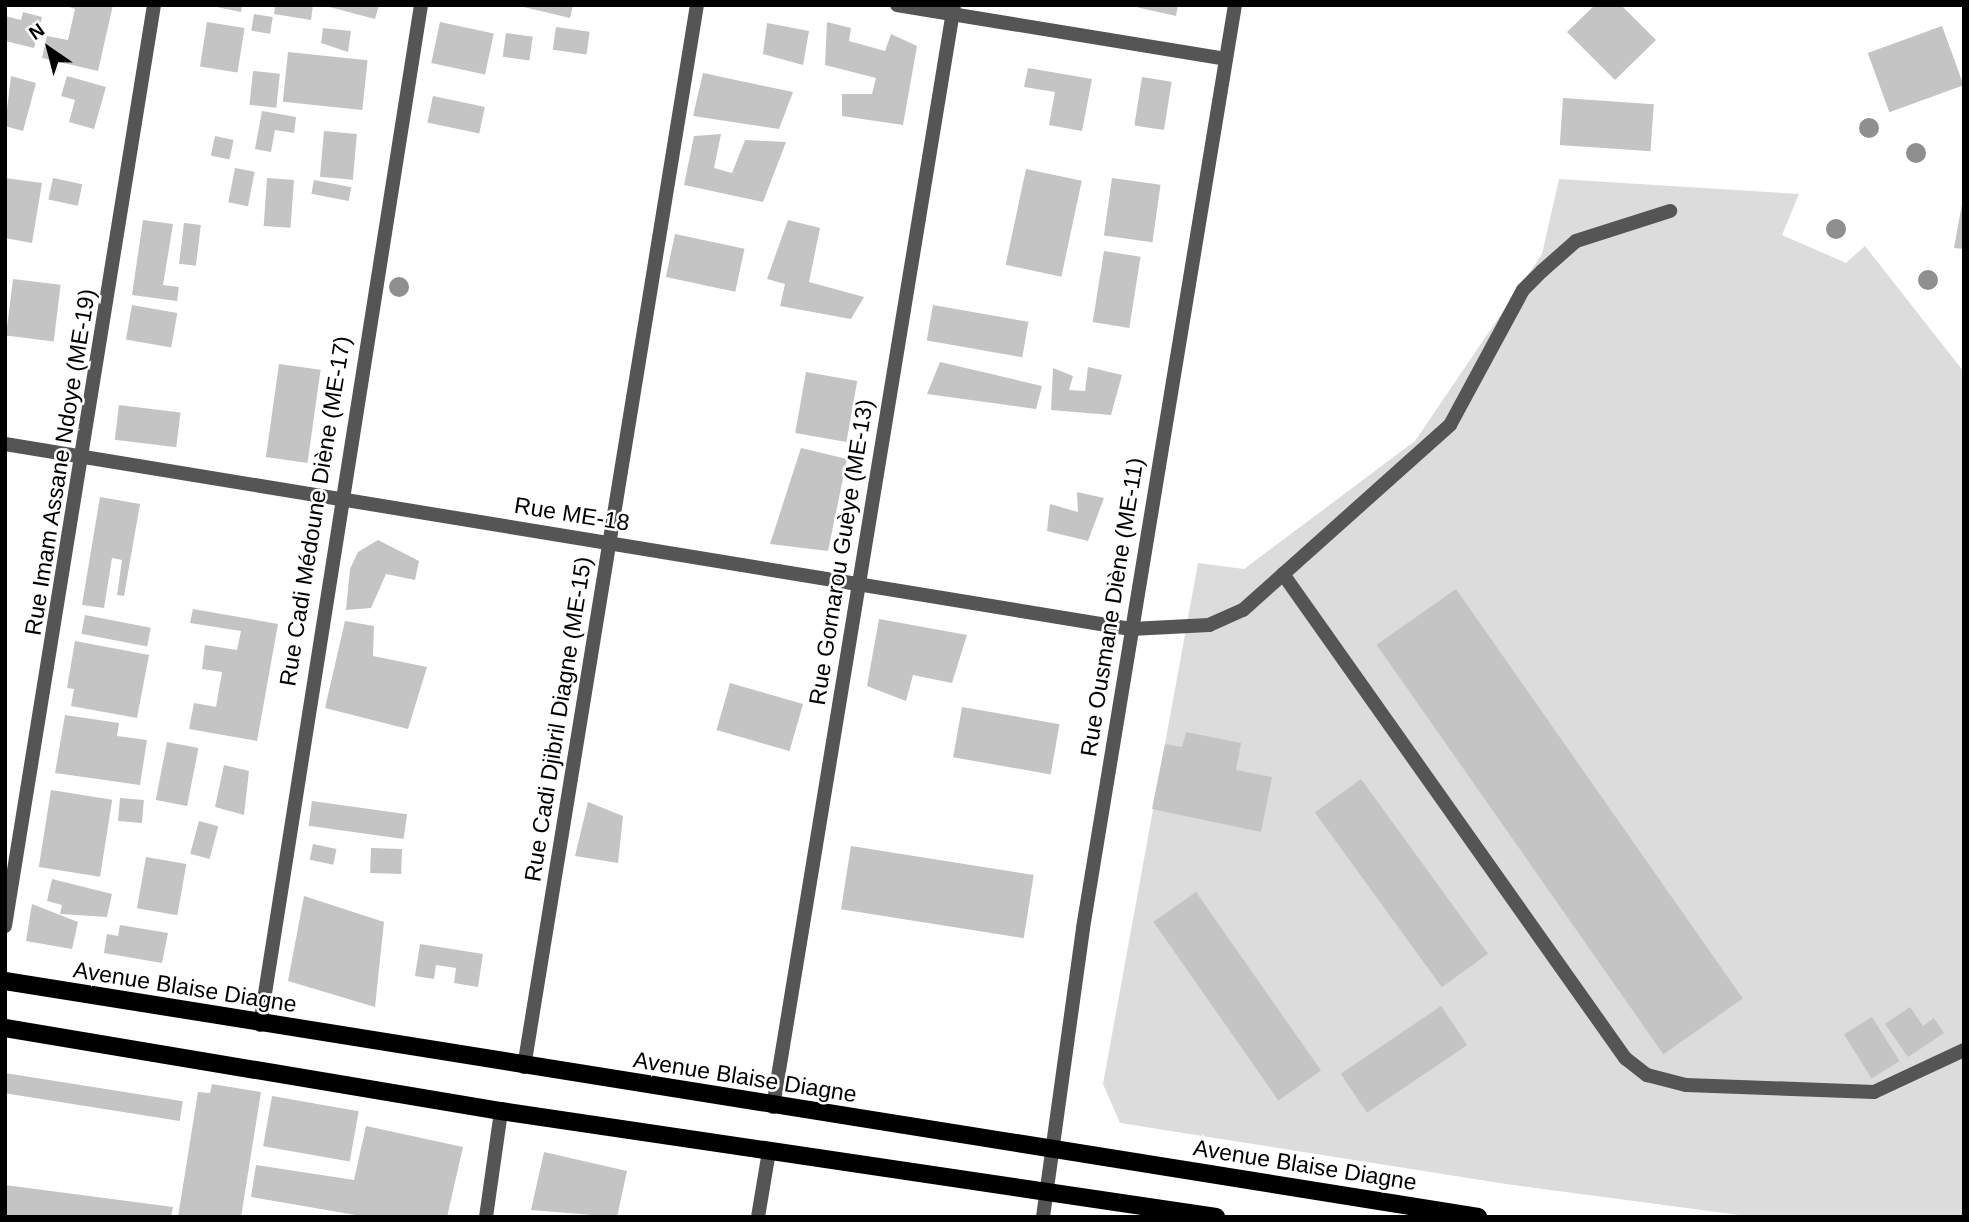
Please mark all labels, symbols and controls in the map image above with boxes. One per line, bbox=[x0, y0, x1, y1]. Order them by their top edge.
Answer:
north arrow bbox=[14, 14, 84, 84]
text: N bbox=[25, 19, 48, 44]
street label: Rue Imam Assane Ndoye (ME-19) bbox=[19, 286, 101, 638]
street label: Rue Cadi Médoune Diène (ME-17) bbox=[274, 334, 356, 688]
street label: Rue Gornarou Guèye (ME-13) bbox=[803, 397, 879, 707]
street label: Rue Ousmane Diène (ME-11) bbox=[1075, 455, 1149, 759]
street label: Rue ME-18 bbox=[512, 491, 632, 537]
street label: Rue Cadi Djibril Diagne (ME-15) bbox=[519, 555, 597, 883]
street label: Avenue Blaise Diagne bbox=[71, 956, 299, 1018]
street label: Avenue Blaise Diagne bbox=[631, 1046, 859, 1108]
street label: Avenue Blaise Diagne bbox=[1191, 1134, 1419, 1196]

